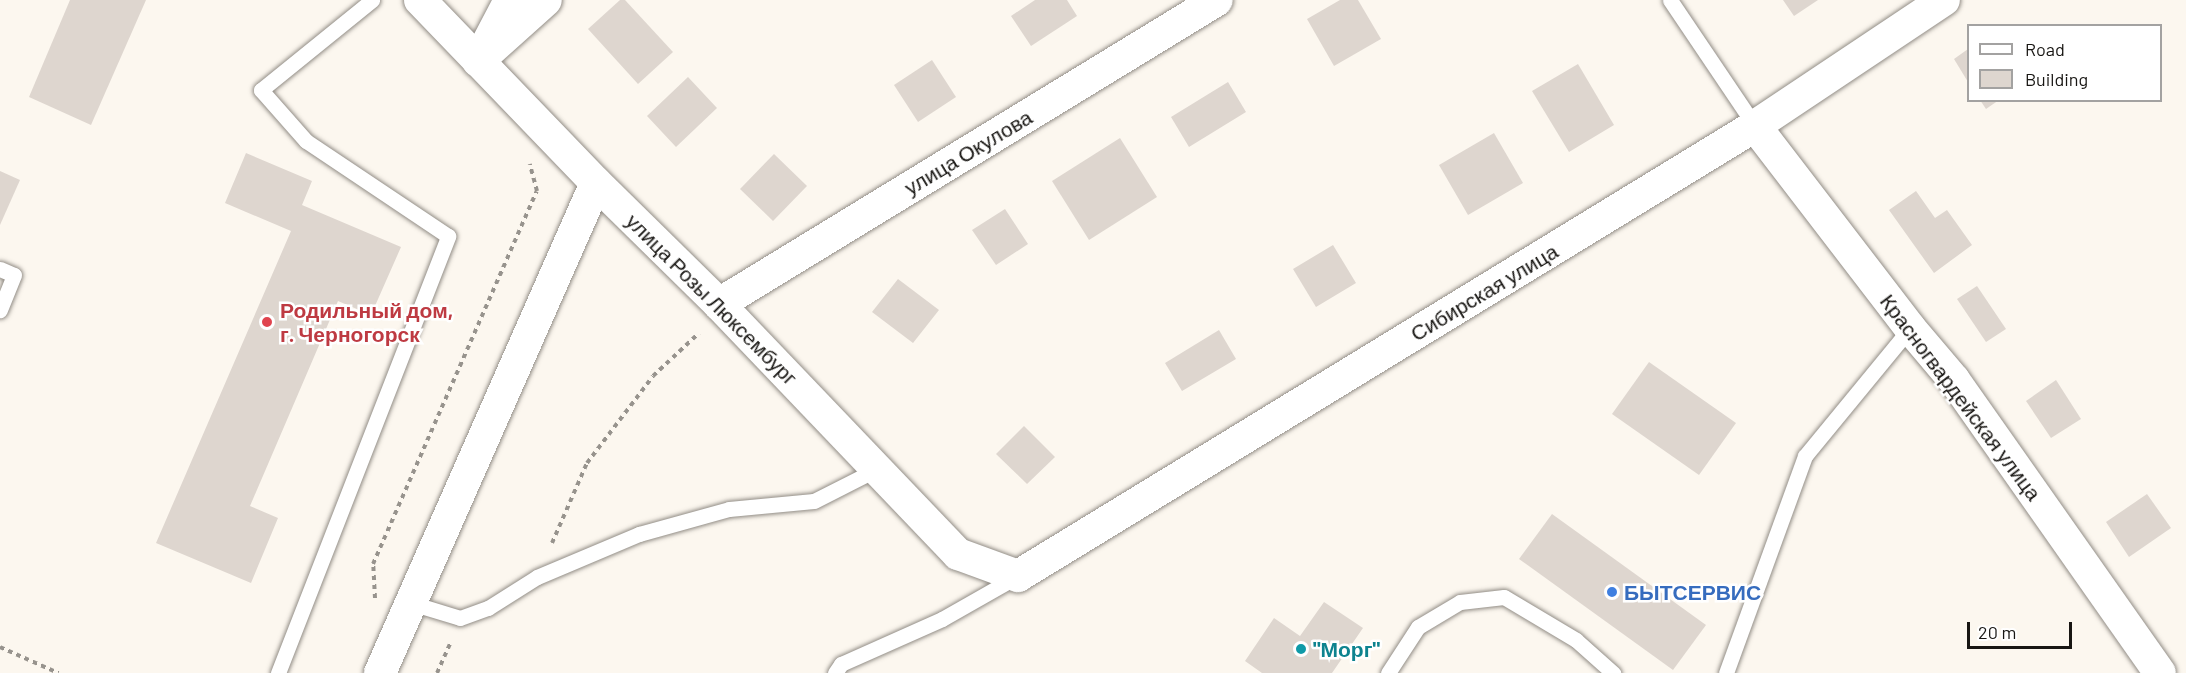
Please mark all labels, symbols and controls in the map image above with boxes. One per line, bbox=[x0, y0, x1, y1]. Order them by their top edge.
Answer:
legend bbox=[1967, 24, 2162, 102]
text: Road bbox=[2025, 38, 2065, 60]
text: Building bbox=[2025, 68, 2088, 90]
street label: улица Окулова bbox=[900, 104, 1036, 200]
street label: улица Розы Люксембург bbox=[621, 208, 803, 390]
street label: Сибирская улица bbox=[1406, 238, 1562, 346]
street label: Красногвардейская улица bbox=[1875, 289, 2047, 505]
place label: Родильный дом, г. Черногорск bbox=[280, 297, 453, 347]
marker: Родильный дом, г. Черногорск bbox=[258, 313, 276, 331]
place label: БЫТСЕРВИС bbox=[1624, 579, 1761, 605]
marker: БЫТСЕРВИС bbox=[1605, 585, 1619, 599]
scale bar bbox=[1970, 610, 2075, 648]
text: 20 m bbox=[1978, 621, 2016, 643]
place label: "Морг" bbox=[1313, 636, 1380, 662]
marker: "Морг" bbox=[1294, 642, 1308, 656]

